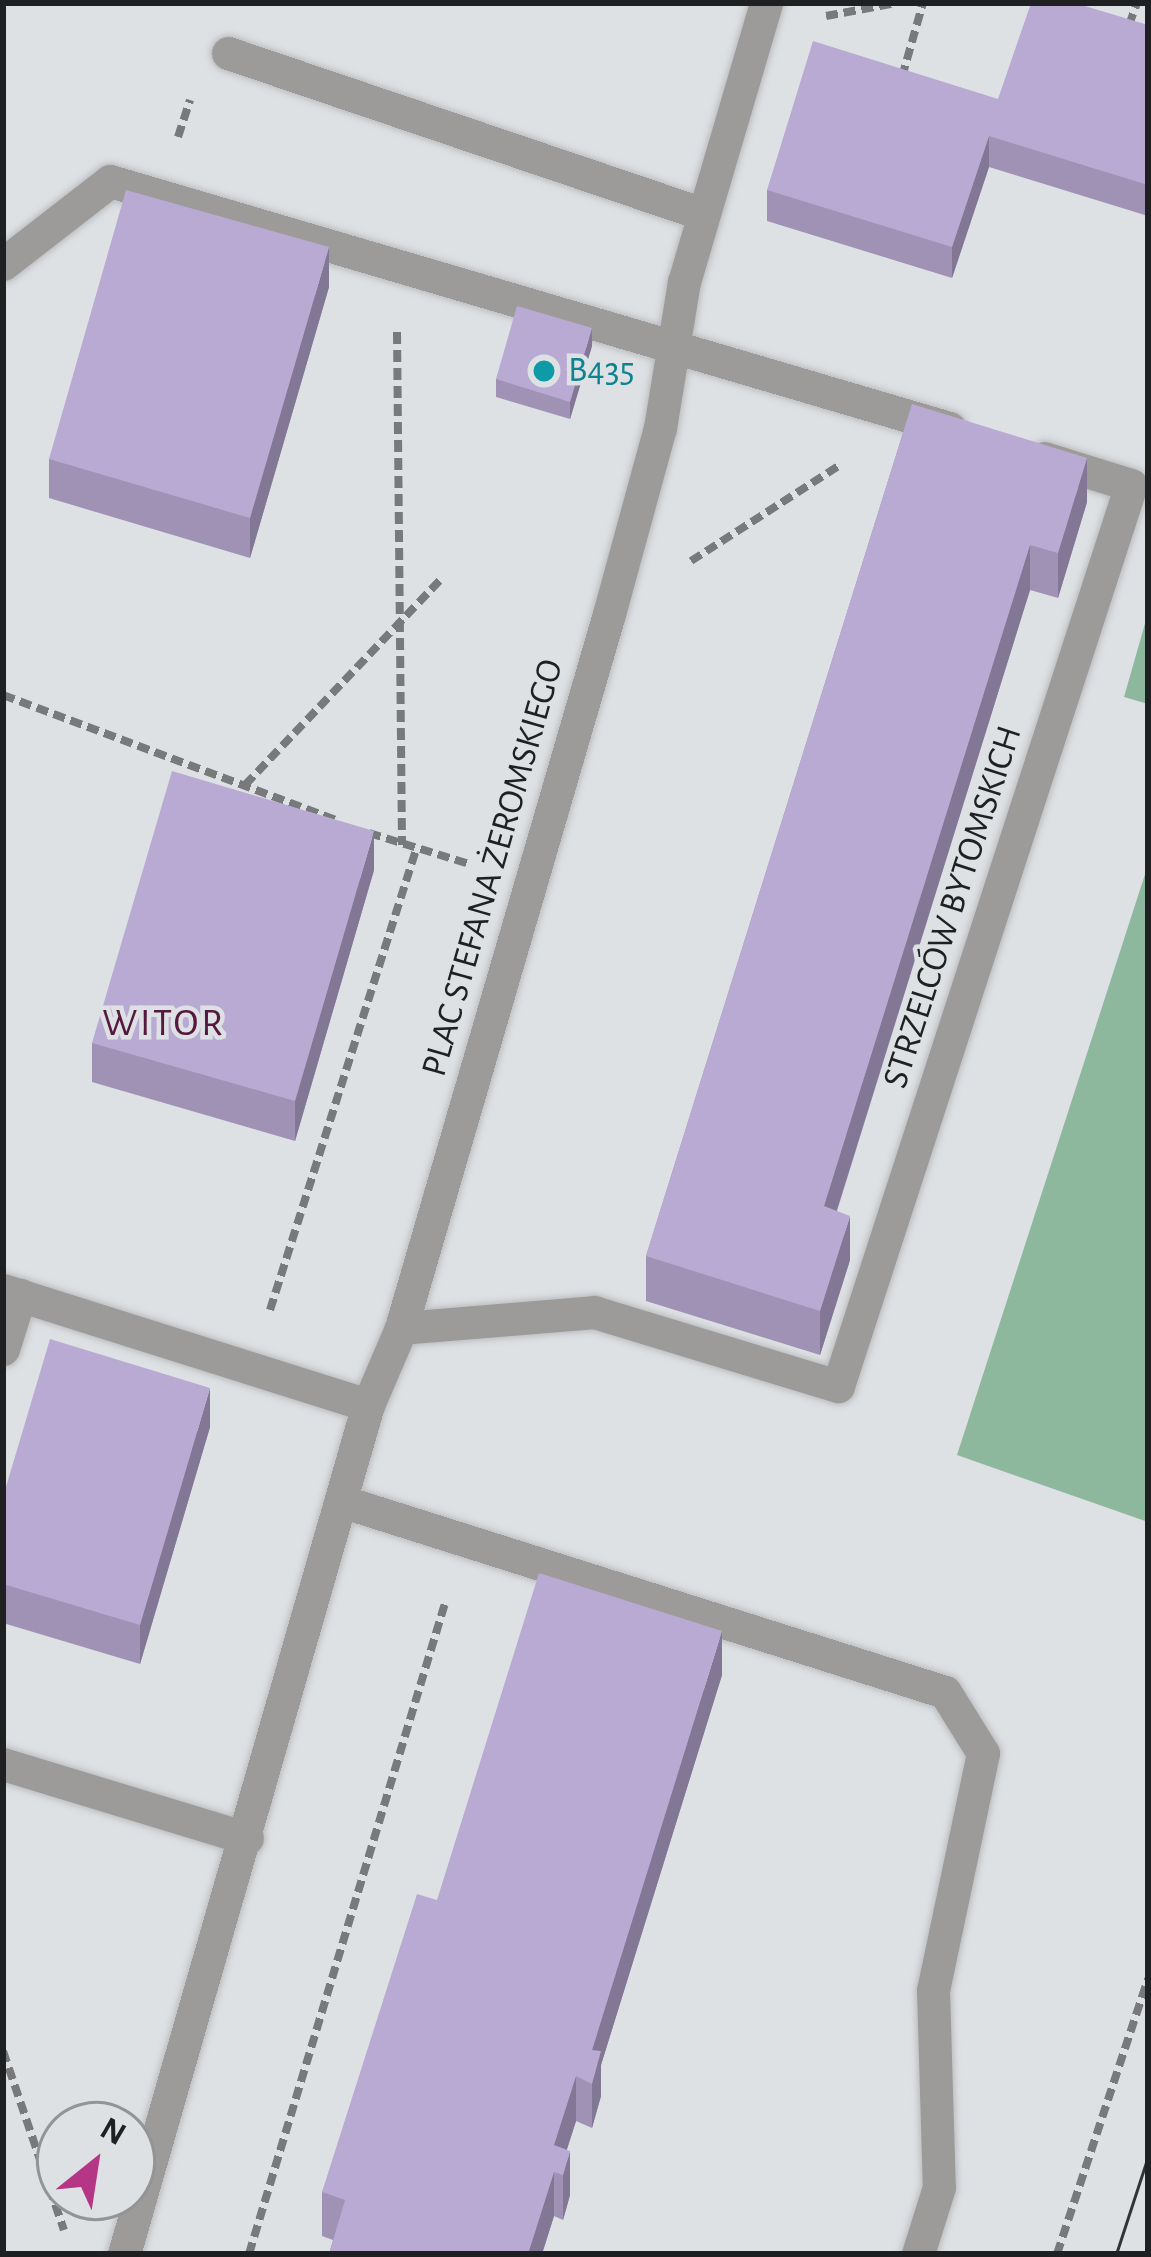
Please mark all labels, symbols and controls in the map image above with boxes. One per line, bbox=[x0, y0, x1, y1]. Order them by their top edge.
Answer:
place label: B435 bbox=[568, 349, 635, 393]
marker: B435 bbox=[531, 358, 557, 384]
street label: PLAC STEFANA ŻEROMSKIEGO bbox=[413, 655, 573, 1081]
street label: STRZELCÓW BYTOMSKICH bbox=[874, 721, 1032, 1093]
district label: WITOR bbox=[102, 1001, 226, 1047]
north arrow bbox=[36, 2101, 156, 2221]
text: N bbox=[95, 2112, 131, 2152]

